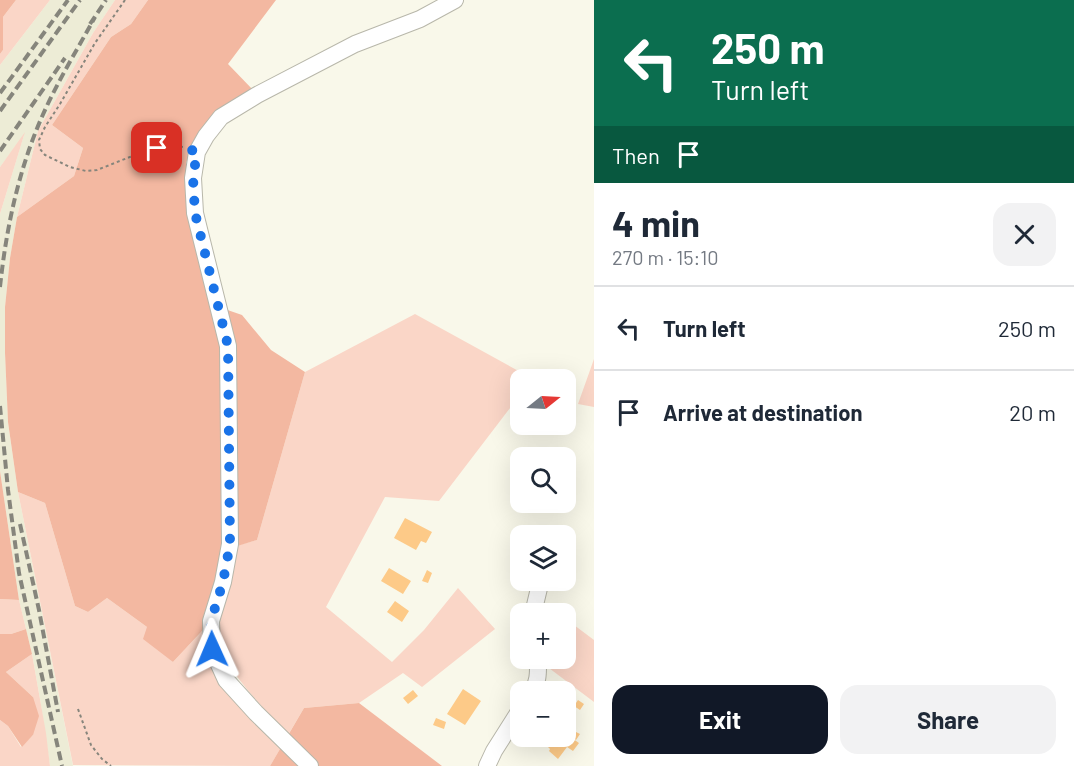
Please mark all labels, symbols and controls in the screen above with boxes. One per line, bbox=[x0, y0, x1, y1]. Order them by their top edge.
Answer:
text: 250 m bbox=[711, 22, 825, 72]
icon: left bbox=[612, 24, 690, 102]
text: Turn left bbox=[711, 73, 809, 105]
pin bbox=[131, 122, 182, 173]
icon: arrive bbox=[140, 131, 173, 164]
icon: arrive bbox=[672, 138, 705, 171]
text: Then bbox=[612, 142, 660, 168]
text: 4 min bbox=[612, 201, 700, 244]
button: close bbox=[993, 203, 1056, 266]
text: 270 m · 15:10 bbox=[612, 245, 719, 269]
icon: left bbox=[612, 312, 645, 345]
text: Turn left bbox=[663, 315, 746, 341]
text: 250 m bbox=[998, 315, 1056, 341]
north arrow bbox=[510, 369, 576, 435]
map controls bbox=[510, 369, 576, 747]
icon: arrive bbox=[612, 396, 645, 429]
text: Arrive at destination bbox=[663, 399, 862, 425]
text: 20 m bbox=[1009, 399, 1056, 425]
button: search bbox=[510, 447, 576, 513]
button: layers bbox=[510, 525, 576, 591]
button: + bbox=[510, 603, 576, 669]
position arrow bbox=[180, 617, 244, 681]
button: − bbox=[510, 681, 576, 747]
button: Exit bbox=[612, 685, 828, 754]
button: Share bbox=[840, 685, 1056, 754]

